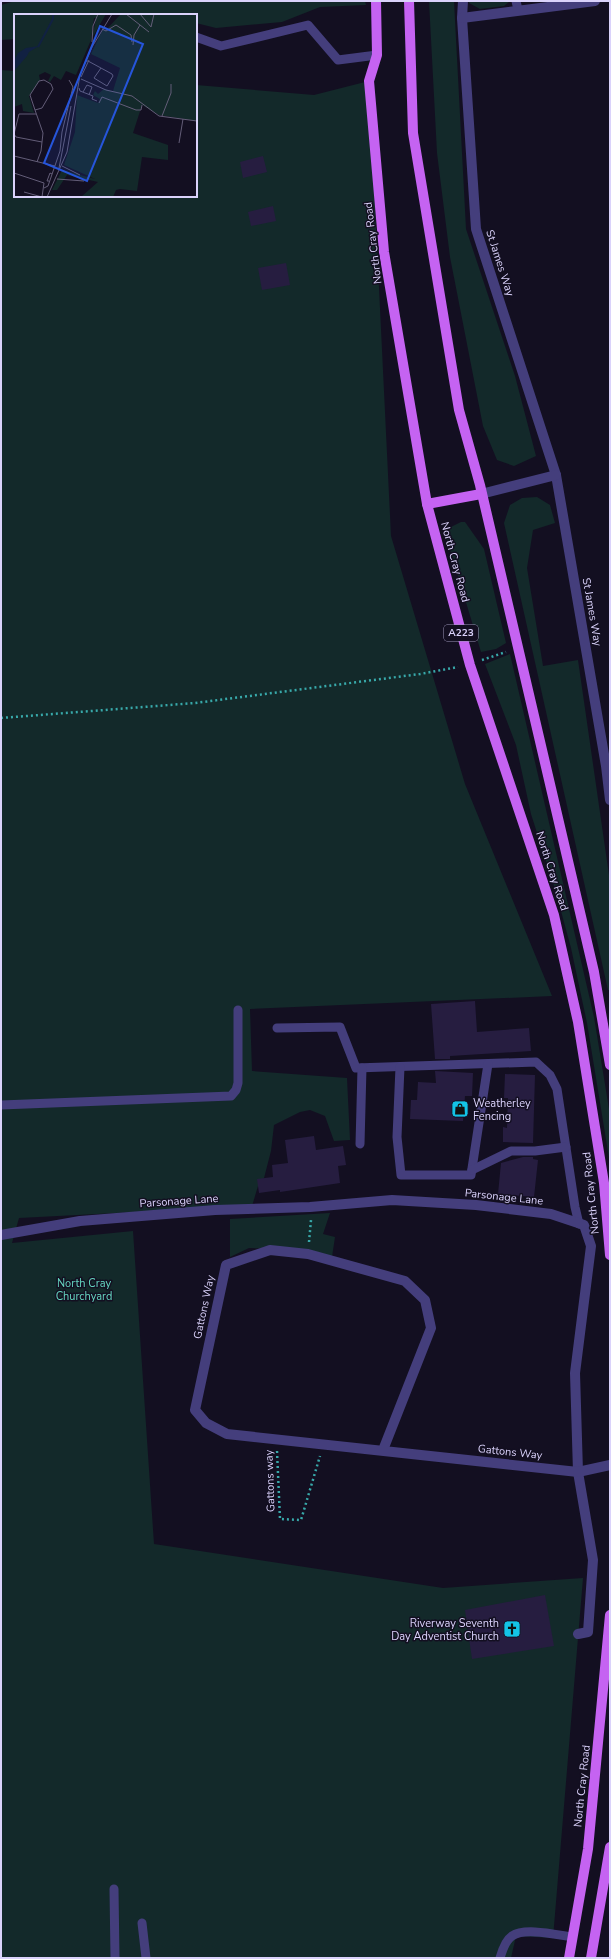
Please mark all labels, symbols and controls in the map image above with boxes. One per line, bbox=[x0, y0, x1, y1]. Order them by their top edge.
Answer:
inset map bbox=[14, 14, 197, 197]
street label: North Cray Road bbox=[361, 201, 385, 285]
street label: St James Way bbox=[482, 228, 518, 299]
street label: North Cray Road bbox=[437, 520, 473, 604]
street label: St James Way bbox=[579, 577, 605, 648]
road number: A223 bbox=[444, 625, 478, 641]
street label: North Cray Road bbox=[532, 829, 572, 913]
place label: Weatherley Fencing bbox=[473, 1096, 531, 1124]
shop icon: Weatherley Fencing bbox=[450, 1099, 470, 1119]
street label: North Cray Road bbox=[579, 1151, 603, 1235]
street label: Parsonage Lane bbox=[464, 1185, 544, 1209]
street label: Parsonage Lane bbox=[139, 1191, 219, 1211]
street label: Gattons Way bbox=[190, 1273, 218, 1340]
park label: North Cray Churchyard bbox=[56, 1276, 112, 1304]
street label: Gattons Way bbox=[477, 1441, 543, 1463]
street label: Gattons way bbox=[261, 1449, 279, 1512]
place label: Riverway Seventh Day Adventist Church bbox=[391, 1616, 499, 1644]
church icon: Riverway Seventh Day Adventist Church bbox=[502, 1619, 522, 1639]
street label: North Cray Road bbox=[570, 1744, 594, 1828]

